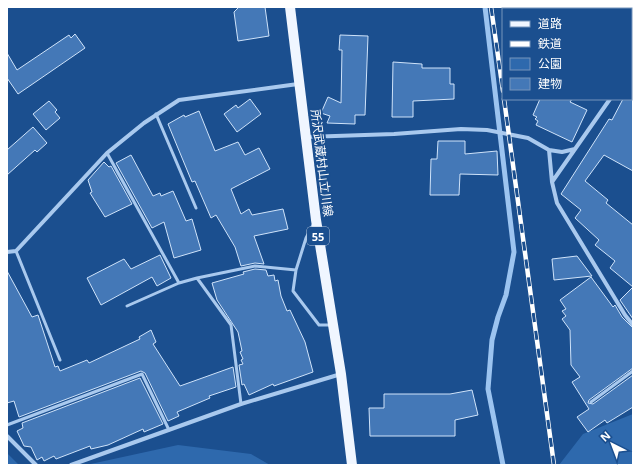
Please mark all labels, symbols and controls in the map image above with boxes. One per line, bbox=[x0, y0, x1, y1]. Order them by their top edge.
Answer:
legend bbox=[502, 8, 632, 100]
text: 道路 bbox=[538, 15, 562, 32]
text: 鉄道 bbox=[538, 35, 562, 52]
text: 公園 bbox=[538, 55, 562, 72]
text: 建物 bbox=[538, 75, 562, 92]
street label: 所沢武蔵村山立川線 bbox=[307, 108, 337, 218]
road number: 55 bbox=[307, 227, 329, 245]
north arrow bbox=[592, 424, 632, 464]
text: N bbox=[597, 428, 613, 445]

